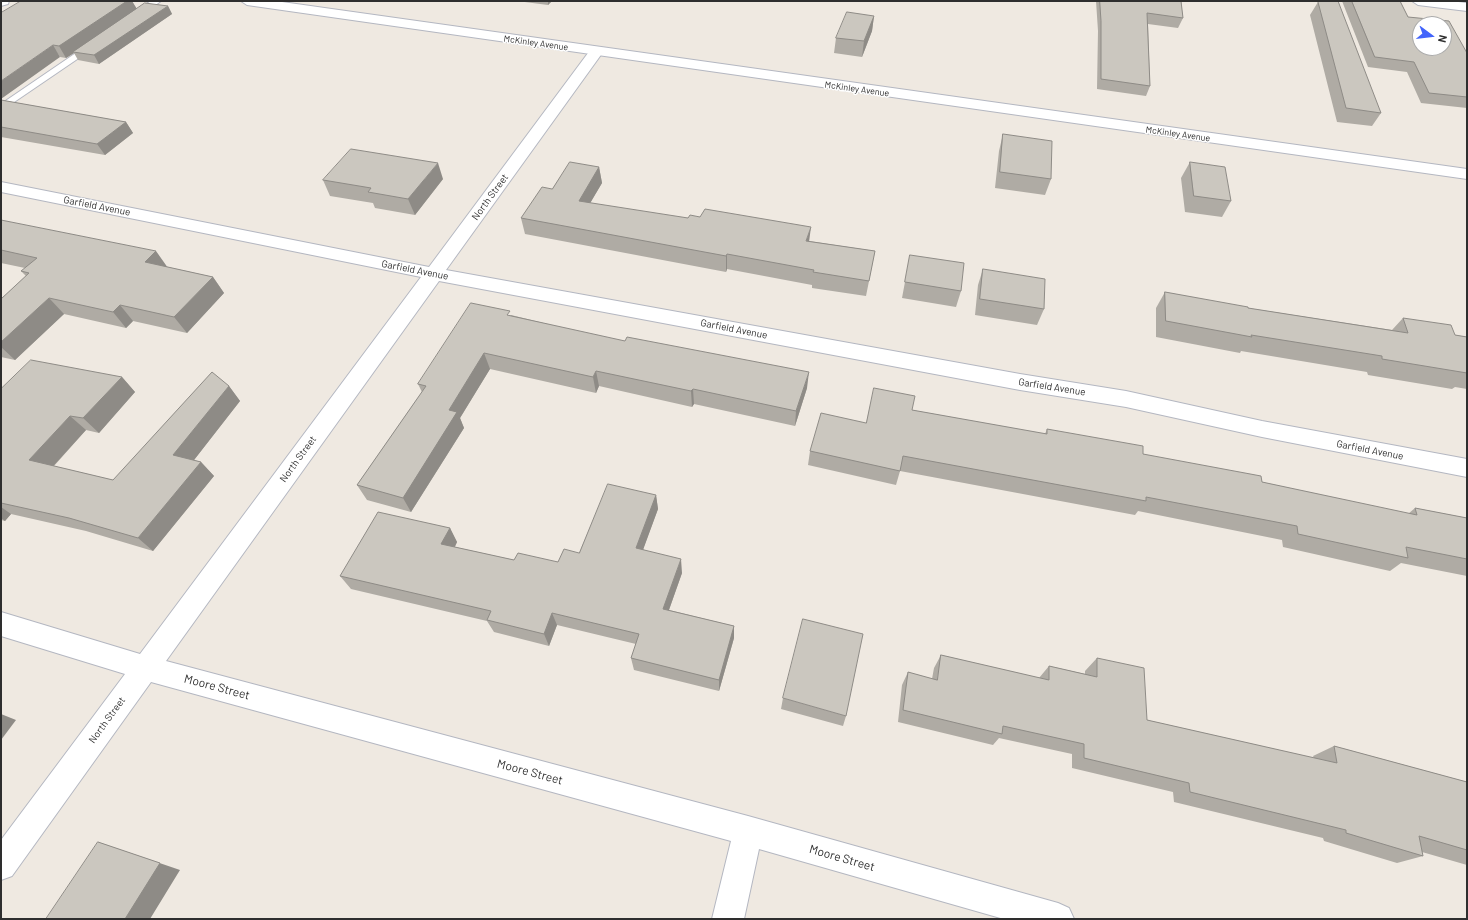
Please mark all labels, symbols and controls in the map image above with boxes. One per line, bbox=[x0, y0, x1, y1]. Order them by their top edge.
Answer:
north arrow bbox=[1412, 16, 1452, 56]
street label: McKinley Avenue bbox=[503, 33, 569, 53]
text: N bbox=[1436, 34, 1450, 44]
street label: McKinley Avenue bbox=[824, 79, 890, 99]
street label: McKinley Avenue bbox=[1145, 124, 1211, 144]
street label: North Street bbox=[469, 172, 511, 222]
street label: Garfield Avenue bbox=[63, 194, 131, 218]
street label: Garfield Avenue bbox=[381, 258, 449, 282]
street label: Garfield Avenue bbox=[700, 317, 768, 341]
street label: Garfield Avenue bbox=[1018, 376, 1086, 398]
street label: North Street bbox=[277, 434, 319, 484]
street label: Garfield Avenue bbox=[1336, 438, 1404, 462]
street label: Moore Street bbox=[183, 671, 251, 703]
street label: North Street bbox=[86, 695, 128, 745]
street label: Moore Street bbox=[496, 756, 564, 788]
street label: Moore Street bbox=[808, 842, 876, 874]

